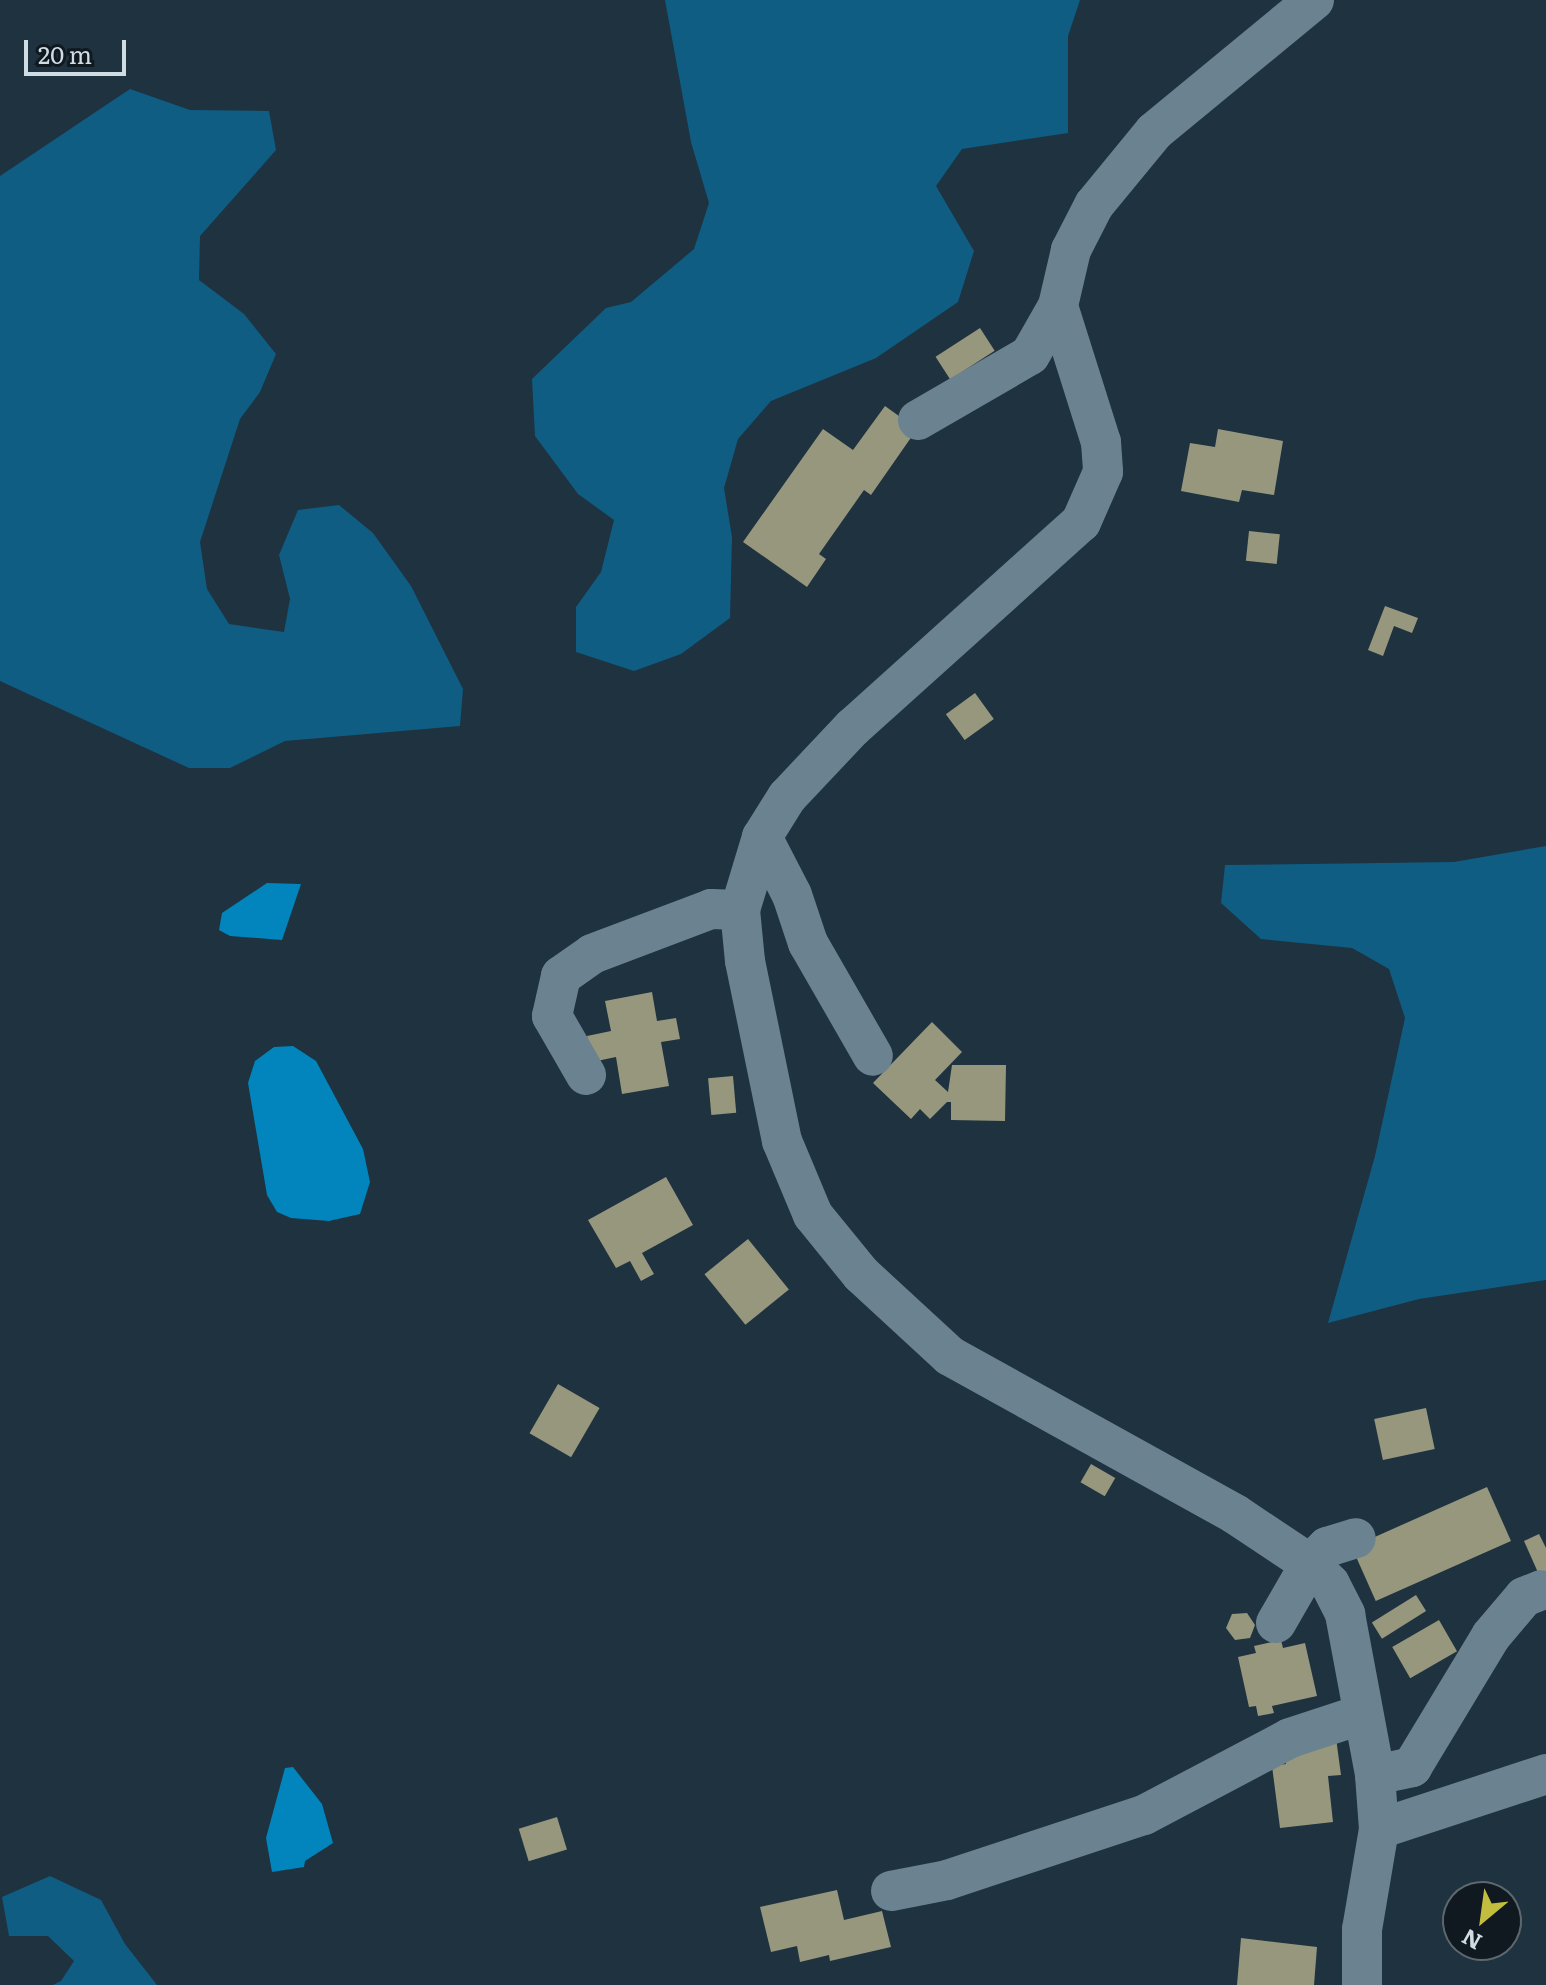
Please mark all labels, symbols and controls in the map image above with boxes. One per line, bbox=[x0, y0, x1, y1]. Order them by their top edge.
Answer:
scale bar bbox=[28, 24, 130, 74]
text: 20 m bbox=[38, 36, 92, 71]
north arrow bbox=[1442, 1881, 1522, 1961]
text: N bbox=[1455, 1922, 1487, 1960]

